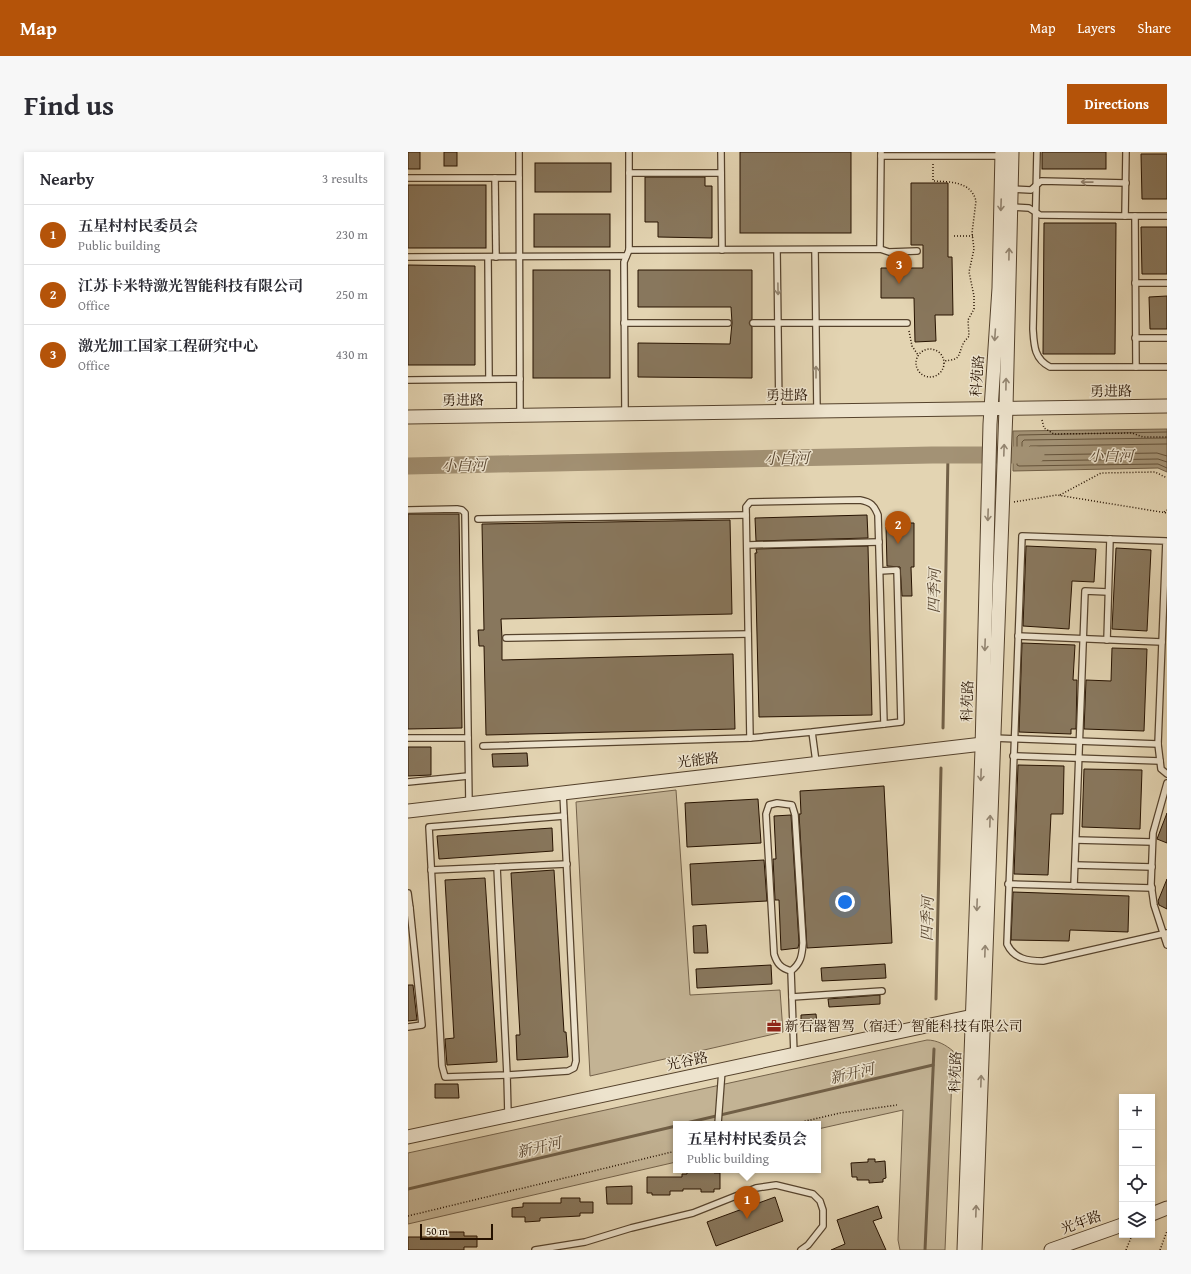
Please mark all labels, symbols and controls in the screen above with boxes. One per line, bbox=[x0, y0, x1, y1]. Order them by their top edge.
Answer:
text: Map bbox=[20, 14, 57, 42]
text: Map bbox=[1030, 18, 1056, 38]
text: Layers bbox=[1078, 18, 1116, 38]
text: Share bbox=[1138, 18, 1171, 38]
text: Find us bbox=[24, 84, 114, 125]
button: Directions bbox=[1067, 84, 1167, 124]
text: Nearby bbox=[40, 166, 94, 191]
text: 3 results bbox=[322, 169, 368, 188]
one-way arrow bbox=[1081, 178, 1094, 186]
one-way arrow bbox=[997, 198, 1005, 211]
text: 五星村村民委员会 bbox=[78, 215, 198, 236]
text: 1 bbox=[50, 225, 56, 244]
text: 230 m bbox=[336, 225, 368, 244]
text: Public building bbox=[78, 236, 160, 255]
one-way arrow bbox=[1005, 248, 1013, 261]
pin: 3 bbox=[886, 251, 912, 284]
text: 江苏卡米特激光智能科技有限公司 bbox=[78, 275, 303, 296]
one-way arrow bbox=[774, 282, 782, 295]
text: 2 bbox=[50, 285, 56, 304]
text: 250 m bbox=[336, 285, 368, 304]
text: Office bbox=[78, 296, 110, 315]
one-way arrow bbox=[992, 328, 999, 341]
text: 激光加工国家工程研究中心 bbox=[78, 335, 258, 356]
text: 3 bbox=[50, 345, 56, 364]
text: 430 m bbox=[336, 345, 368, 364]
street label: 科苑路 bbox=[966, 354, 988, 398]
text: Office bbox=[78, 356, 110, 375]
one-way arrow bbox=[812, 366, 820, 379]
one-way arrow bbox=[1002, 378, 1010, 391]
street label: 勇进路 bbox=[1090, 381, 1132, 401]
street label: 勇进路 bbox=[766, 385, 808, 405]
street label: 勇进路 bbox=[442, 390, 484, 410]
one-way arrow bbox=[1000, 444, 1008, 457]
water label: 小白河 bbox=[1088, 445, 1136, 466]
water label: 小白河 bbox=[764, 447, 813, 469]
water label: 小白河 bbox=[441, 454, 490, 476]
one-way arrow bbox=[985, 508, 992, 521]
pin: 2 bbox=[885, 511, 911, 544]
water label: 四季河 bbox=[923, 565, 945, 614]
one-way arrow bbox=[981, 638, 989, 651]
street label: 科苑路 bbox=[956, 680, 978, 722]
street label: 光能路 bbox=[676, 748, 720, 772]
one-way arrow bbox=[977, 768, 985, 781]
one-way arrow bbox=[986, 815, 994, 828]
your location bbox=[835, 892, 855, 912]
water label: 四季河 bbox=[916, 893, 938, 942]
one-way arrow bbox=[973, 898, 980, 911]
one-way arrow bbox=[981, 945, 989, 958]
place label: 新石器智驾（宿迁）智能科技有限公司 bbox=[785, 1016, 1023, 1036]
office icon: 新石器智驾（宿迁）智能科技有限公司 bbox=[766, 1018, 782, 1034]
street label: 光谷路 bbox=[664, 1047, 710, 1075]
street label: 科苑路 bbox=[944, 1051, 966, 1093]
water label: 新开河 bbox=[828, 1057, 879, 1088]
one-way arrow bbox=[977, 1075, 984, 1088]
map controls bbox=[1119, 1094, 1155, 1238]
button: + bbox=[1119, 1094, 1155, 1130]
popup bbox=[673, 1121, 821, 1173]
text: 五星村村民委员会 bbox=[687, 1128, 807, 1149]
button: − bbox=[1119, 1130, 1155, 1166]
water label: 新开河 bbox=[515, 1131, 566, 1162]
text: Public building bbox=[687, 1149, 769, 1168]
button: locate bbox=[1119, 1166, 1155, 1202]
pin: 1 bbox=[734, 1186, 760, 1219]
button: layers bbox=[1119, 1202, 1155, 1238]
one-way arrow bbox=[973, 1205, 980, 1218]
street label: 光年路 bbox=[1058, 1205, 1104, 1239]
scale bar bbox=[420, 1222, 493, 1241]
text: 50 m bbox=[426, 1223, 448, 1239]

